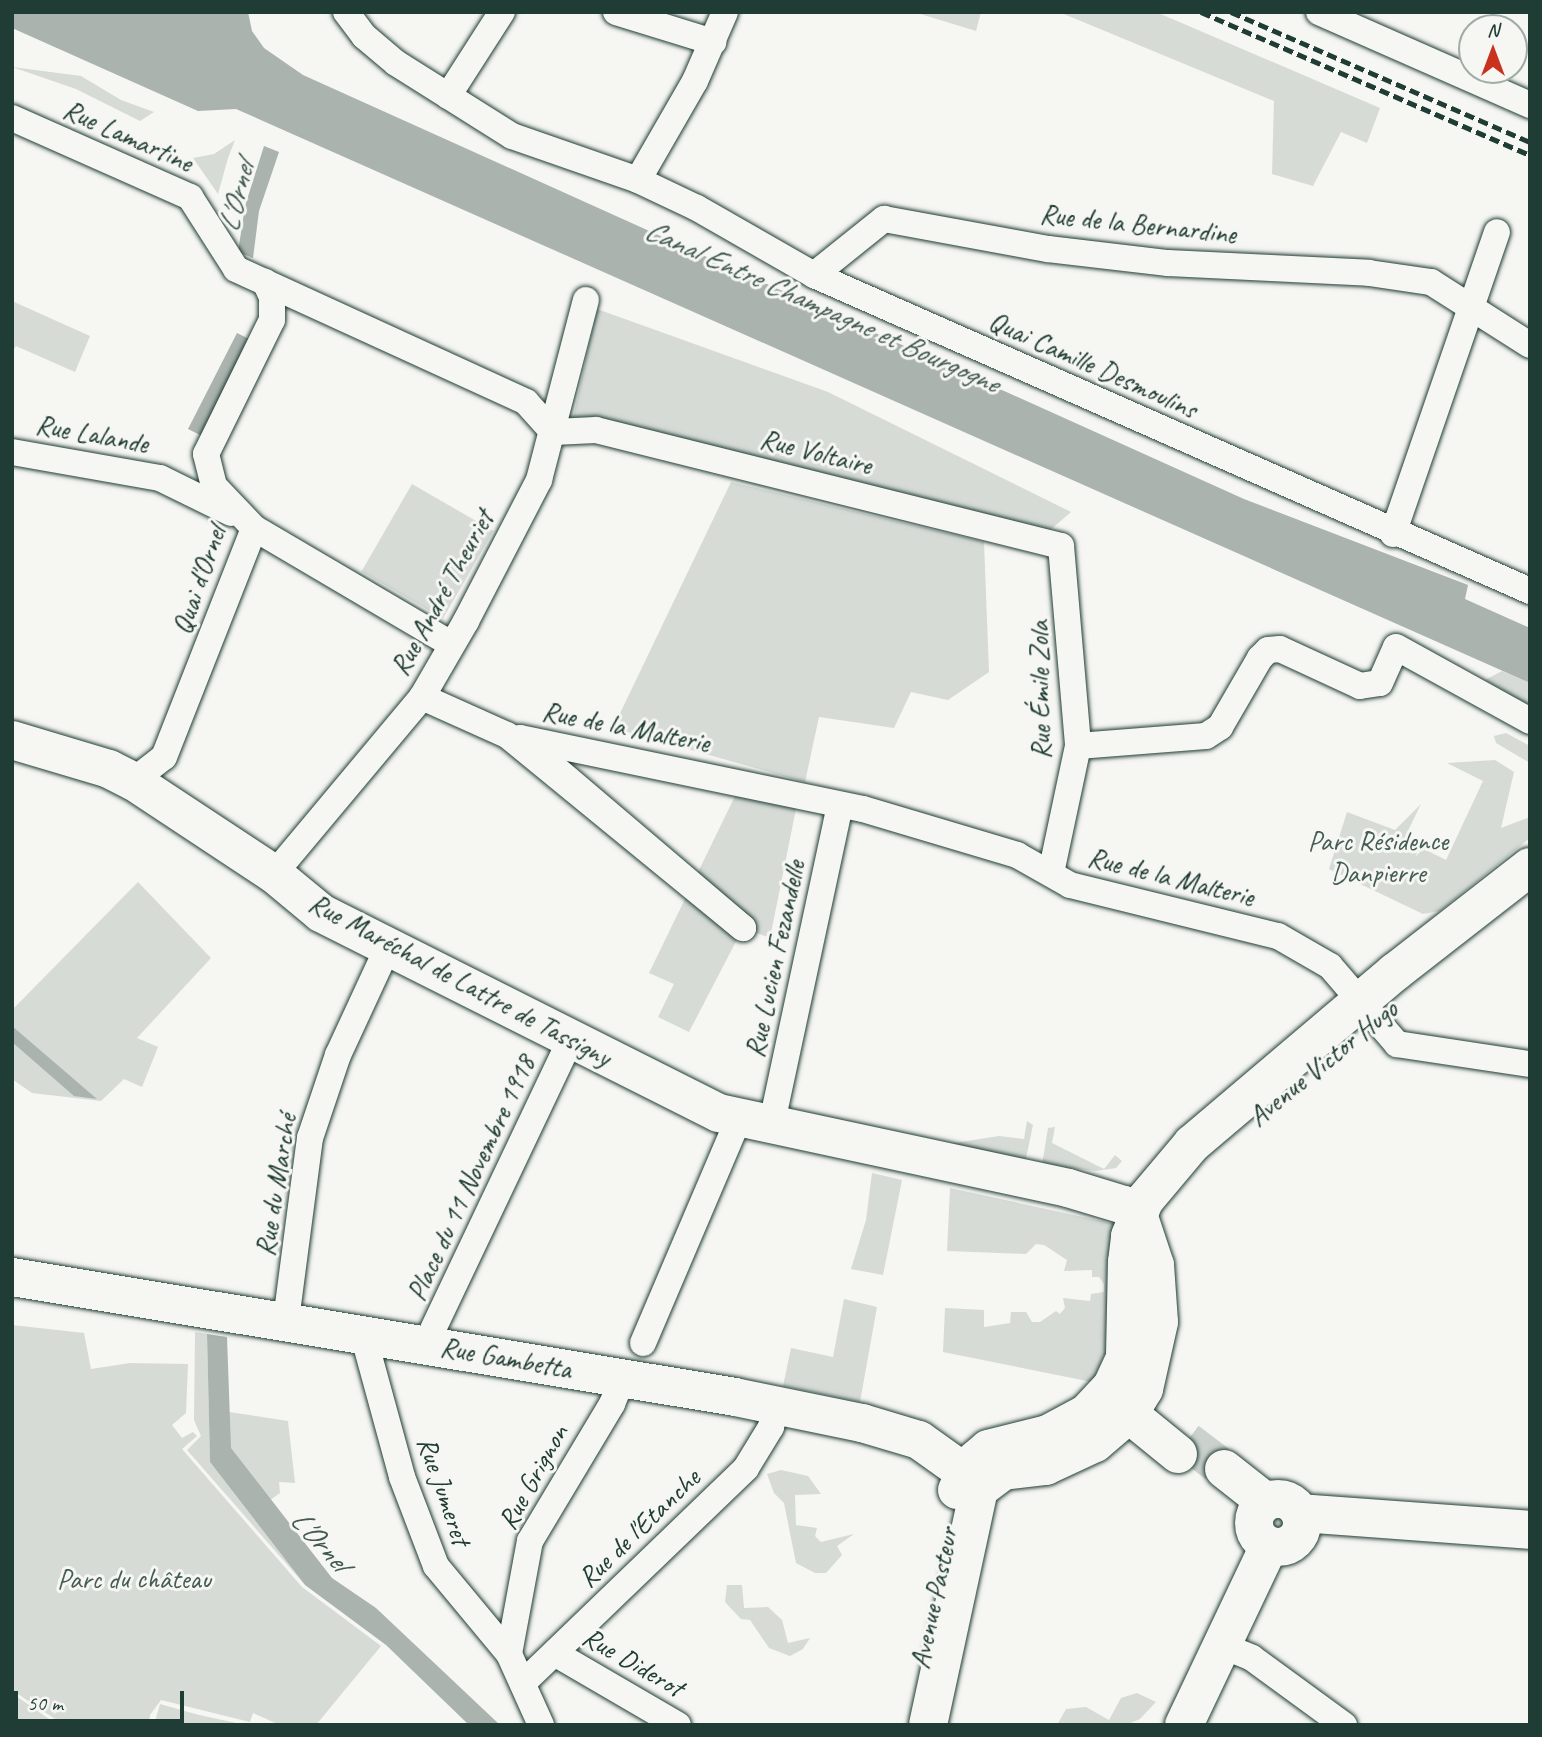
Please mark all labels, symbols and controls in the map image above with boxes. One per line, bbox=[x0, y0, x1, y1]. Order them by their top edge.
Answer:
north arrow bbox=[1458, 14, 1528, 84]
text: N bbox=[1487, 18, 1499, 42]
street label: Rue Lamartine bbox=[58, 93, 198, 179]
water label: L'Ornel bbox=[210, 159, 262, 235]
street label: Rue de la Bernardine bbox=[1038, 197, 1238, 251]
water label: Canal Entre Champagne et Bourgogne bbox=[638, 211, 1006, 401]
street label: Quai Camille Desmoulins bbox=[984, 304, 1202, 426]
street label: Rue Lalande bbox=[33, 408, 151, 460]
street label: Rue Voltaire bbox=[757, 422, 875, 482]
street label: Rue André Theuriet bbox=[383, 505, 501, 681]
street label: Quai d'Ornel bbox=[165, 521, 233, 639]
street label: Rue Émile Zola bbox=[1022, 621, 1058, 759]
street label: Rue de la Malterie bbox=[539, 694, 713, 760]
park label: Parc Résidence Danpierre bbox=[1307, 824, 1449, 890]
street label: Rue de la Malterie bbox=[1084, 840, 1258, 914]
street label: Rue Lucien Fezandelle bbox=[738, 859, 812, 1059]
street label: Rue Maréchal de Lattre de Tassigny bbox=[302, 885, 618, 1075]
street label: Avenue Victor Hugo bbox=[1242, 993, 1404, 1133]
street label: Place du 11 Novembre 1918 bbox=[399, 1050, 543, 1306]
street label: Rue du Marché bbox=[248, 1112, 304, 1258]
street label: Rue Gambetta bbox=[437, 1330, 575, 1386]
street label: Rue Grignon bbox=[491, 1419, 575, 1535]
street label: Rue Jumeret bbox=[410, 1433, 478, 1549]
street label: Rue de l'Etanche bbox=[571, 1461, 707, 1595]
water label: L'Ornel bbox=[283, 1502, 357, 1578]
street label: Avenue Pasteur bbox=[903, 1524, 965, 1672]
park label: Parc du château bbox=[57, 1562, 211, 1596]
street label: Rue Diderot bbox=[576, 1620, 690, 1704]
scale bar bbox=[18, 1678, 187, 1722]
text: 50 m bbox=[27, 1690, 63, 1716]

